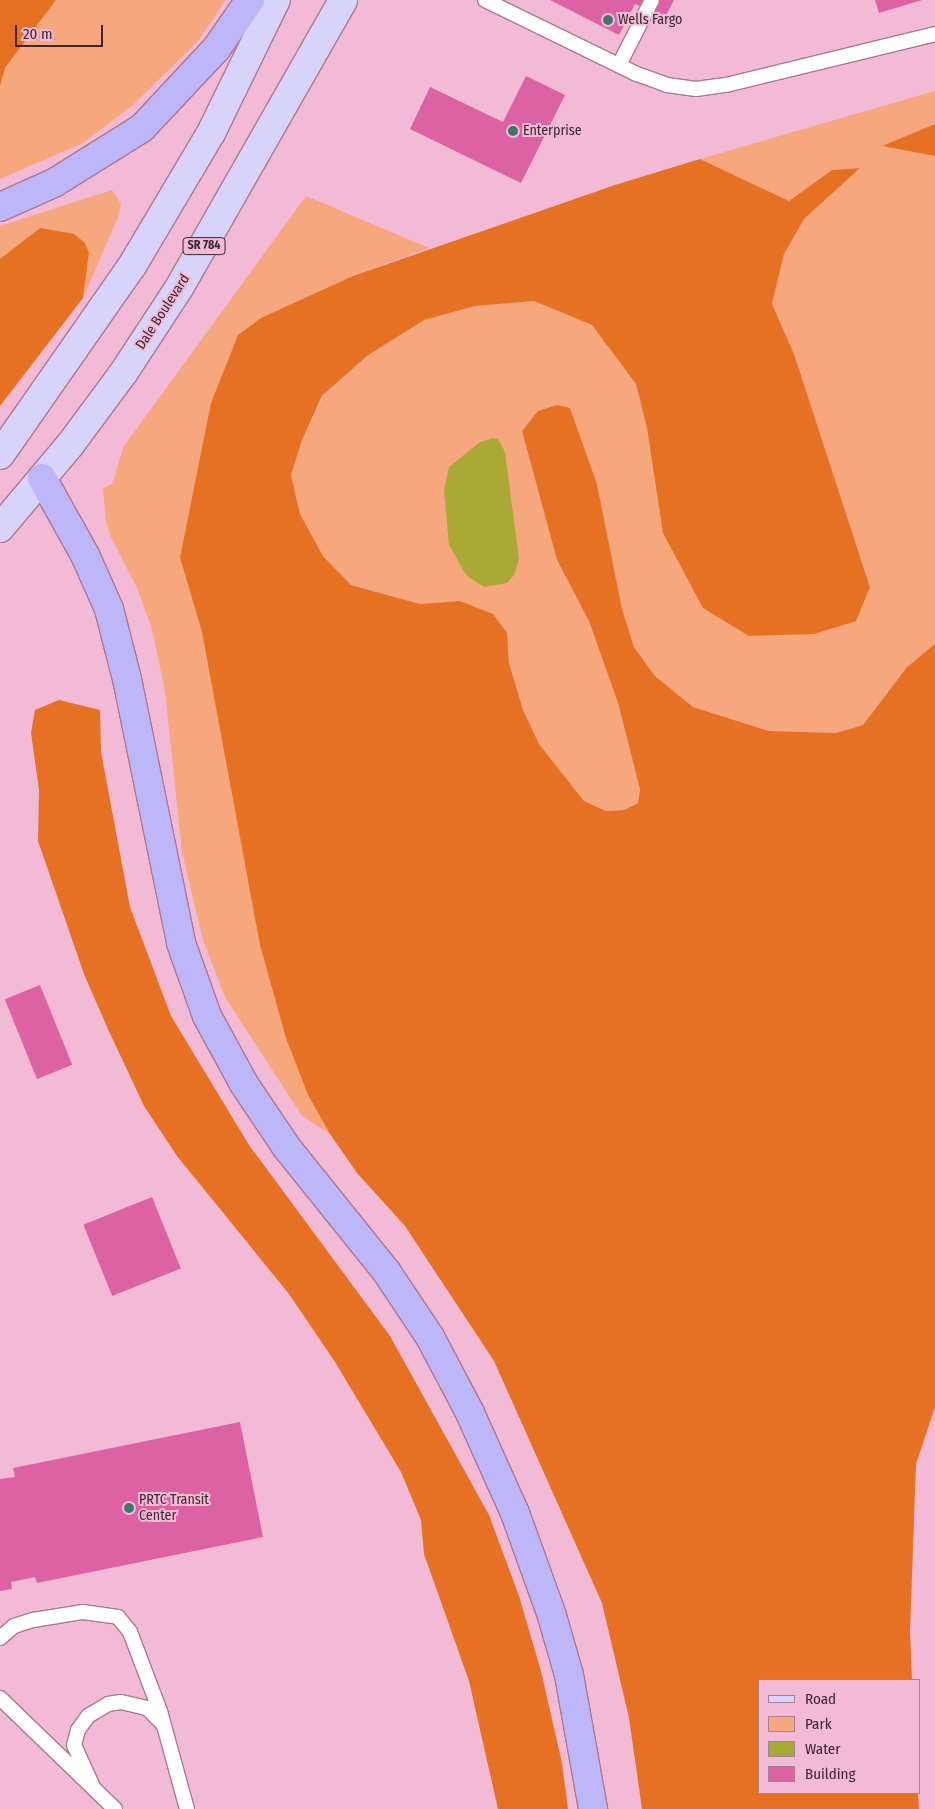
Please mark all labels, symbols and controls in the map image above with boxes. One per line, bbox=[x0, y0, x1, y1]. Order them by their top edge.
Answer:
place label: Wells Fargo bbox=[618, 12, 682, 28]
marker: Wells Fargo bbox=[602, 14, 614, 26]
scale bar bbox=[18, 15, 105, 47]
text: 20 m bbox=[23, 25, 53, 43]
place label: Enterprise bbox=[523, 123, 582, 139]
marker: Enterprise bbox=[507, 125, 519, 137]
road number: SR 784 bbox=[182, 237, 226, 256]
street label: Dale Boulevard bbox=[132, 271, 194, 353]
place label: PRTC Transit Center bbox=[139, 1492, 209, 1524]
marker: PRTC Transit Center bbox=[123, 1502, 135, 1514]
legend bbox=[758, 1679, 920, 1794]
text: Road bbox=[805, 1690, 836, 1708]
text: Park bbox=[805, 1715, 832, 1733]
text: Water bbox=[805, 1740, 840, 1758]
text: Building bbox=[805, 1765, 856, 1783]

